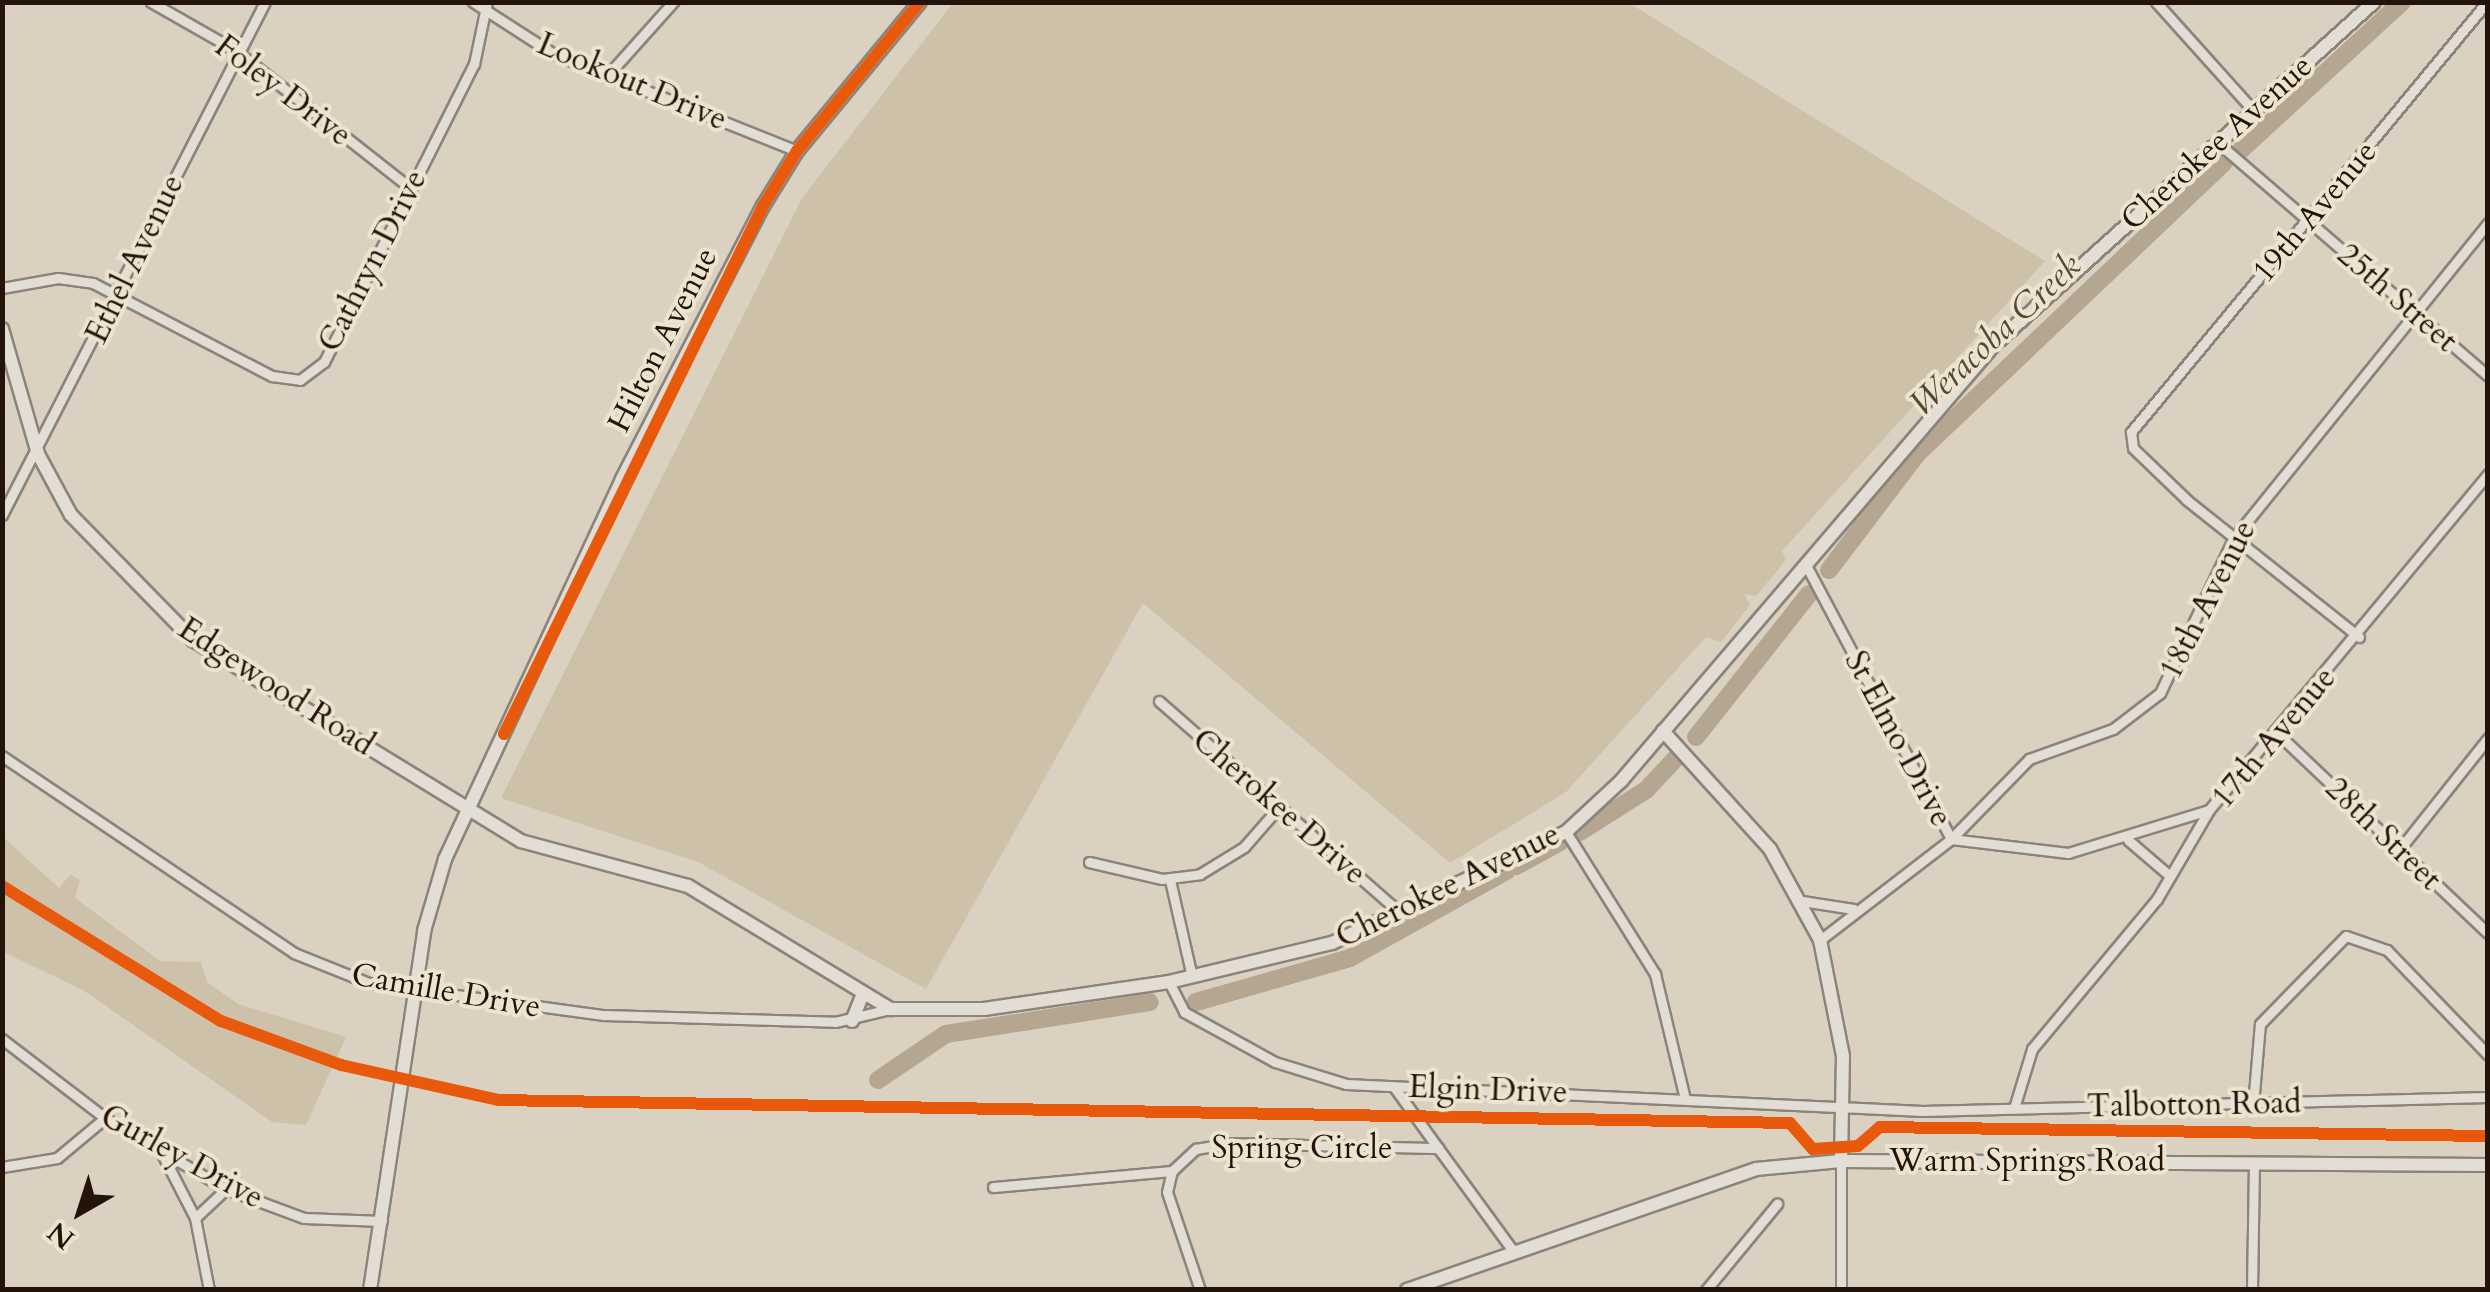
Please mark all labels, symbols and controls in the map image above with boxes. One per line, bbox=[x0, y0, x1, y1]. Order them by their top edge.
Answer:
street label: Lookout Drive bbox=[532, 25, 732, 139]
street label: Foley Drive bbox=[207, 27, 359, 155]
street label: Cherokee Avenue bbox=[2113, 47, 2321, 239]
street label: 19th Avenue bbox=[2245, 133, 2385, 291]
street label: Cathryn Drive bbox=[311, 164, 435, 358]
street label: Ethel Avenue bbox=[78, 169, 192, 349]
street label: 25th Street bbox=[2329, 236, 2465, 360]
street label: Hilton Avenue bbox=[600, 241, 726, 439]
water label: Weracoba Creek bbox=[1900, 245, 2090, 425]
street label: 18th Avenue bbox=[2152, 514, 2264, 686]
street label: Edgewood Road bbox=[171, 610, 381, 764]
street label: St Elmo Drive bbox=[1836, 645, 1960, 833]
street label: 17th Avenue bbox=[2204, 659, 2344, 817]
street label: Cherokee Drive bbox=[1184, 721, 1374, 893]
street label: 28th Street bbox=[2317, 769, 2449, 899]
street label: Cherokee Avenue bbox=[1330, 815, 1566, 957]
street label: Camille Drive bbox=[349, 955, 543, 1027]
street label: Elgin Drive bbox=[1408, 1068, 1568, 1112]
street label: Talbotton Road bbox=[2086, 1084, 2302, 1126]
street label: Gurley Drive bbox=[94, 1097, 270, 1217]
street label: Spring Circle bbox=[1212, 1129, 1392, 1167]
street label: Warm Springs Road bbox=[1889, 1142, 2165, 1180]
north arrow bbox=[30, 1162, 130, 1262]
text: N bbox=[40, 1213, 83, 1258]

